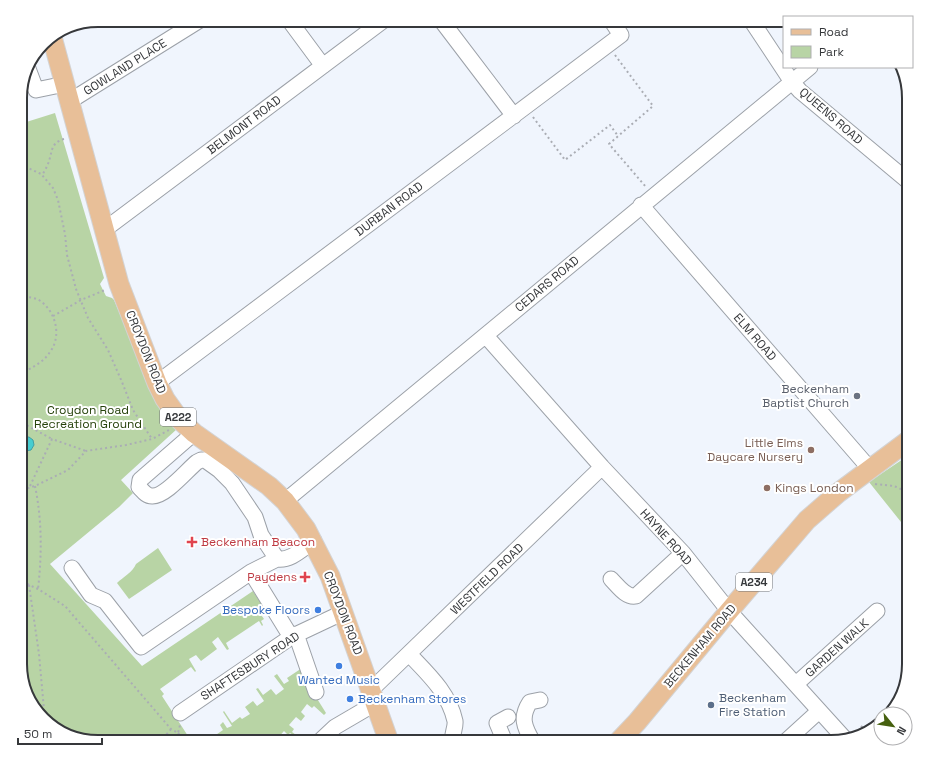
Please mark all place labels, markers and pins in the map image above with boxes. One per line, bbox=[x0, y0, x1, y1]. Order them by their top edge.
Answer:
place label: Beckenham Baptist Church bbox=[762, 381, 849, 411]
marker: Beckenham Baptist Church bbox=[852, 391, 862, 401]
place label: Little Elms Daycare Nursery bbox=[707, 435, 803, 465]
marker: Little Elms Daycare Nursery bbox=[806, 445, 816, 455]
place label: Kings London bbox=[775, 480, 854, 496]
marker: Kings London bbox=[762, 483, 772, 493]
place label: Beckenham Beacon bbox=[201, 534, 315, 550]
marker: Beckenham Beacon bbox=[186, 536, 198, 548]
place label: Paydens bbox=[247, 569, 297, 585]
marker: Paydens bbox=[300, 572, 310, 582]
place label: Bespoke Floors bbox=[222, 602, 310, 618]
marker: Bespoke Floors bbox=[313, 605, 323, 615]
marker: Wanted Music bbox=[334, 661, 344, 671]
place label: Wanted Music bbox=[298, 672, 380, 688]
place label: Beckenham Fire Station bbox=[719, 690, 786, 720]
place label: Beckenham Stores bbox=[358, 691, 466, 707]
marker: Beckenham Stores bbox=[345, 694, 355, 704]
marker: Beckenham Fire Station bbox=[706, 700, 716, 710]

